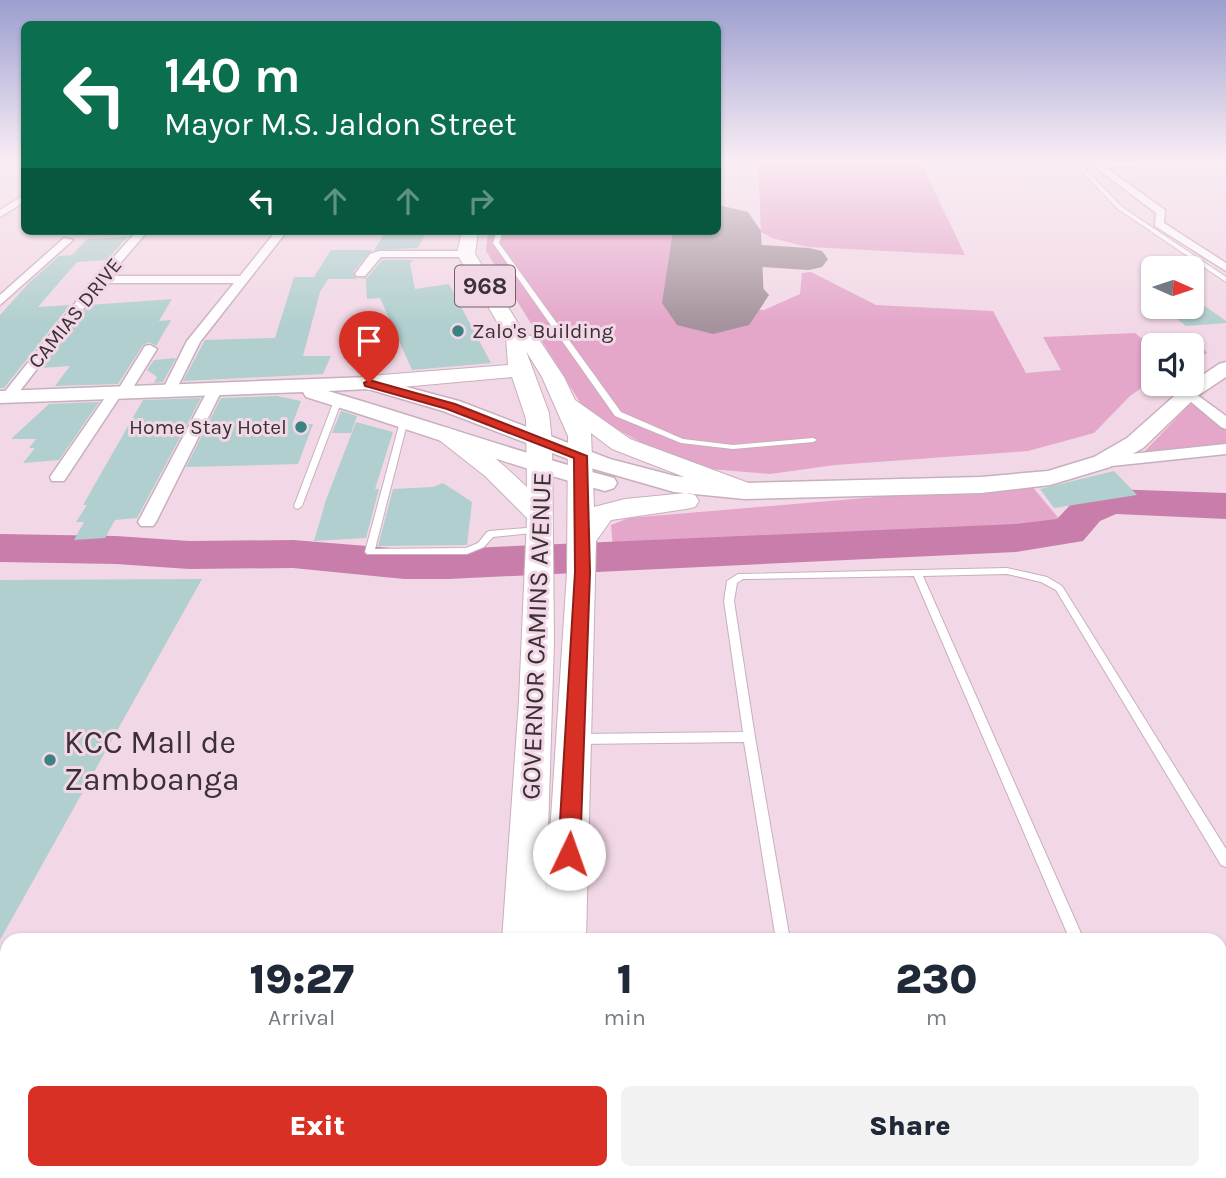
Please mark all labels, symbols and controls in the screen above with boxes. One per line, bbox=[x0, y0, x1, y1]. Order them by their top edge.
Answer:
text: 140 m bbox=[164, 47, 301, 104]
icon: left bbox=[49, 49, 140, 140]
text: Mayor M.S. Jaldon Street bbox=[164, 106, 516, 143]
icon: left bbox=[243, 182, 281, 220]
icon: ahead bbox=[316, 182, 354, 220]
icon: ahead bbox=[389, 182, 427, 220]
icon: right bbox=[462, 182, 500, 220]
street label: CAMIAS DRIVE bbox=[23, 253, 127, 373]
north arrow bbox=[1141, 256, 1204, 318]
map controls bbox=[1141, 256, 1204, 396]
road number: 968 bbox=[455, 265, 515, 306]
pin bbox=[339, 311, 399, 383]
place label: Zalo's Building bbox=[472, 319, 613, 343]
icon: arrive bbox=[350, 322, 388, 360]
marker: Zalo's Building bbox=[450, 323, 466, 339]
button: sound bbox=[1141, 333, 1204, 396]
place label: Home Stay Hotel bbox=[129, 415, 287, 439]
marker: Home Stay Hotel bbox=[293, 419, 309, 435]
street label: GOVERNOR CAMINS AVENUE bbox=[515, 472, 558, 800]
place label: KCC Mall de Zamboanga bbox=[64, 724, 240, 798]
marker: KCC Mall de Zamboanga bbox=[42, 752, 58, 768]
position arrow bbox=[532, 817, 606, 891]
text: 19:27 bbox=[249, 954, 354, 1004]
text: 1 bbox=[617, 954, 633, 1004]
text: 230 bbox=[895, 954, 978, 1004]
text: Arrival bbox=[268, 1004, 335, 1031]
text: min bbox=[604, 1004, 646, 1031]
text: m bbox=[926, 1004, 947, 1031]
button: Exit bbox=[28, 1086, 607, 1166]
button: Share bbox=[621, 1086, 1199, 1166]

